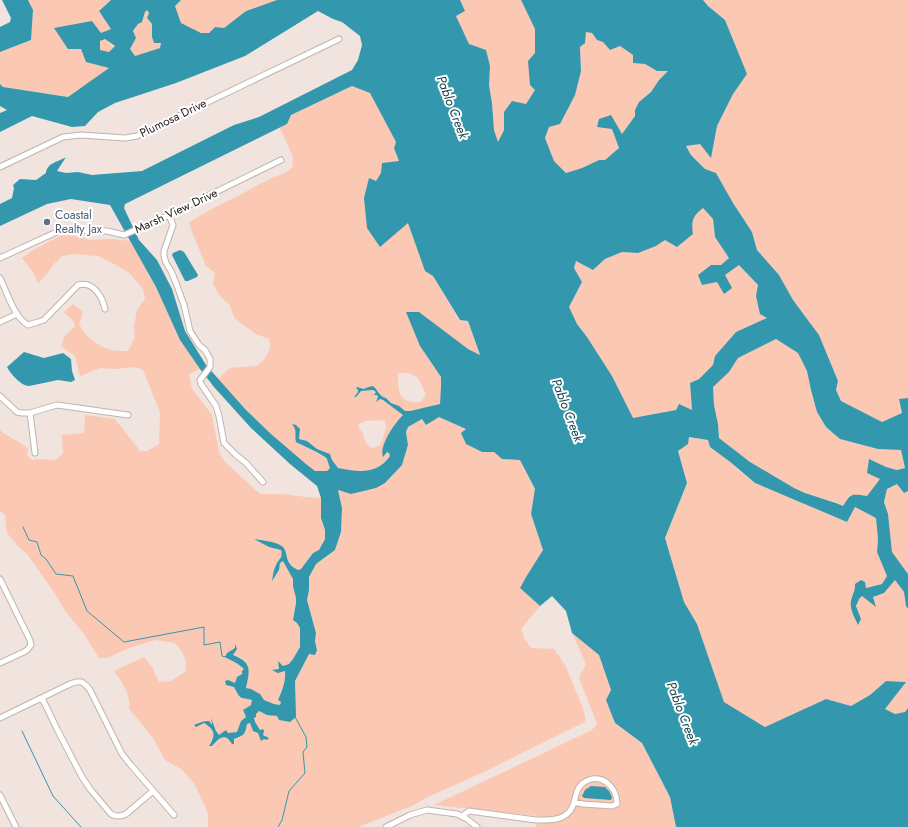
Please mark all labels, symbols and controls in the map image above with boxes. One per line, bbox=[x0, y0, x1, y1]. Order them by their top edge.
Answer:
water label: Pablo Creek bbox=[432, 73, 473, 142]
street label: Plumosa Drive bbox=[137, 94, 209, 142]
street label: Marsh View Drive bbox=[131, 184, 221, 238]
place label: Coastal Realty Jax bbox=[55, 206, 103, 238]
marker: Coastal Realty Jax bbox=[42, 217, 52, 227]
water label: Pablo Creek bbox=[547, 376, 588, 445]
water label: Pablo Creek bbox=[662, 679, 703, 748]

